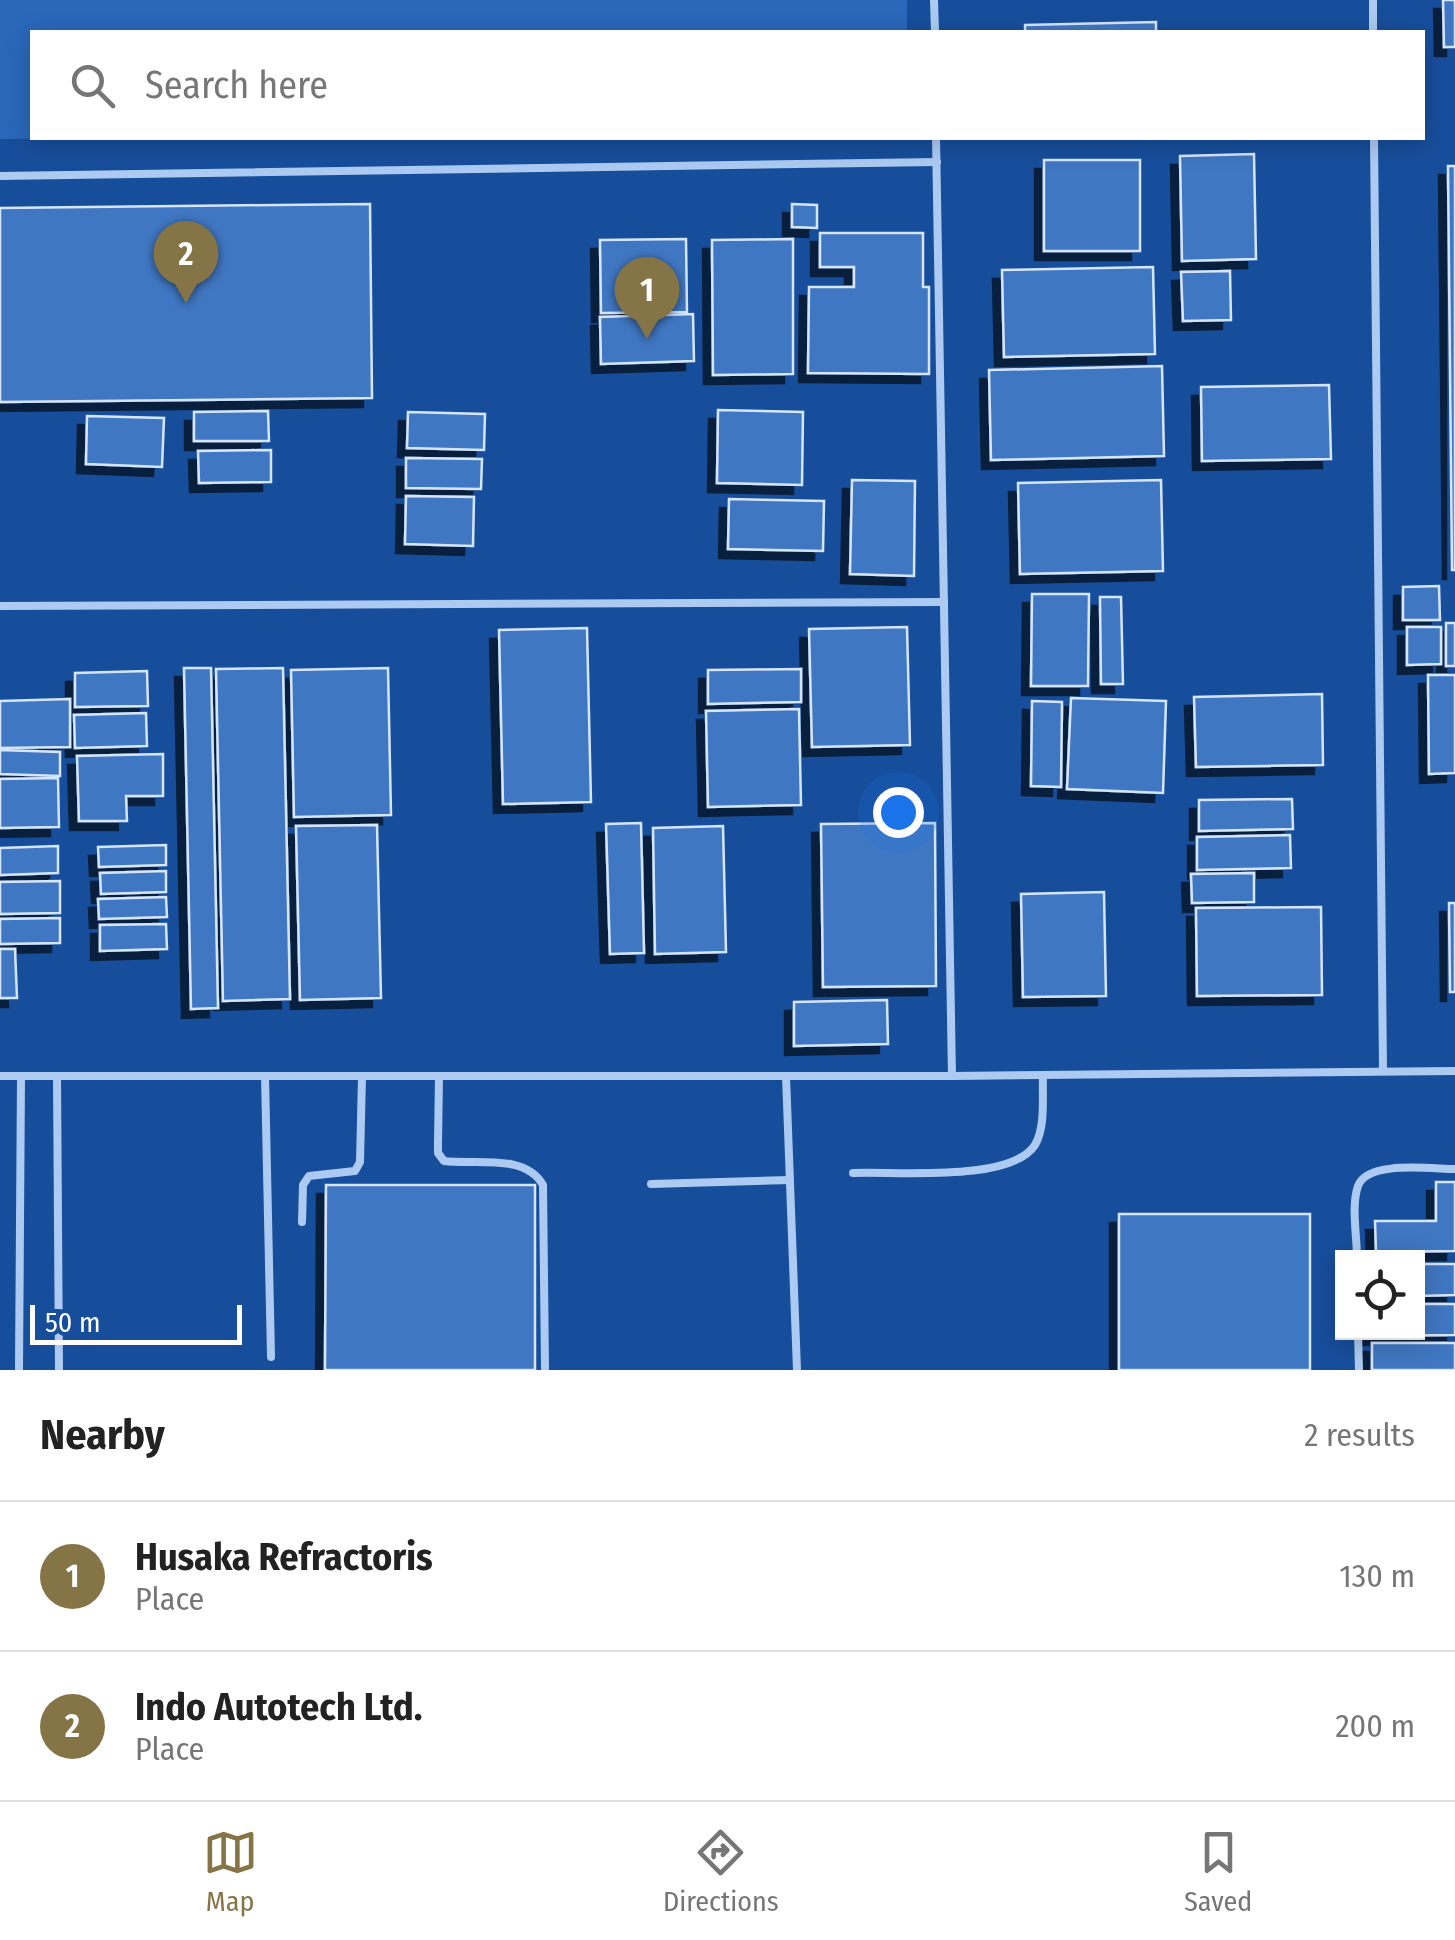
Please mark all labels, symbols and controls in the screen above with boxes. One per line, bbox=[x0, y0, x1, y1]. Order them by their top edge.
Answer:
search box bbox=[30, 30, 1425, 140]
icon: search bbox=[65, 58, 120, 113]
text: Search here bbox=[145, 62, 328, 108]
pin: 2 bbox=[154, 220, 218, 303]
pin: 1 bbox=[614, 256, 680, 339]
your location bbox=[873, 787, 924, 838]
map controls bbox=[1335, 1250, 1425, 1340]
button: locate bbox=[1335, 1250, 1425, 1340]
scale bar bbox=[30, 1300, 242, 1344]
text: 50 m bbox=[45, 1306, 101, 1339]
text: Nearby bbox=[40, 1410, 165, 1460]
text: 2 results bbox=[1304, 1416, 1415, 1454]
text: Husaka Refractoris bbox=[135, 1534, 433, 1580]
text: 1 bbox=[66, 1557, 79, 1595]
text: 130 m bbox=[1339, 1557, 1415, 1595]
text: Place bbox=[135, 1580, 204, 1618]
text: Indo Autotech Ltd. bbox=[135, 1684, 422, 1730]
text: 2 bbox=[65, 1707, 80, 1745]
text: 200 m bbox=[1335, 1707, 1415, 1745]
text: Place bbox=[135, 1730, 204, 1768]
tab: Map bbox=[203, 1825, 258, 1918]
tab: Directions bbox=[663, 1825, 779, 1918]
tab: Saved bbox=[1184, 1825, 1252, 1918]

